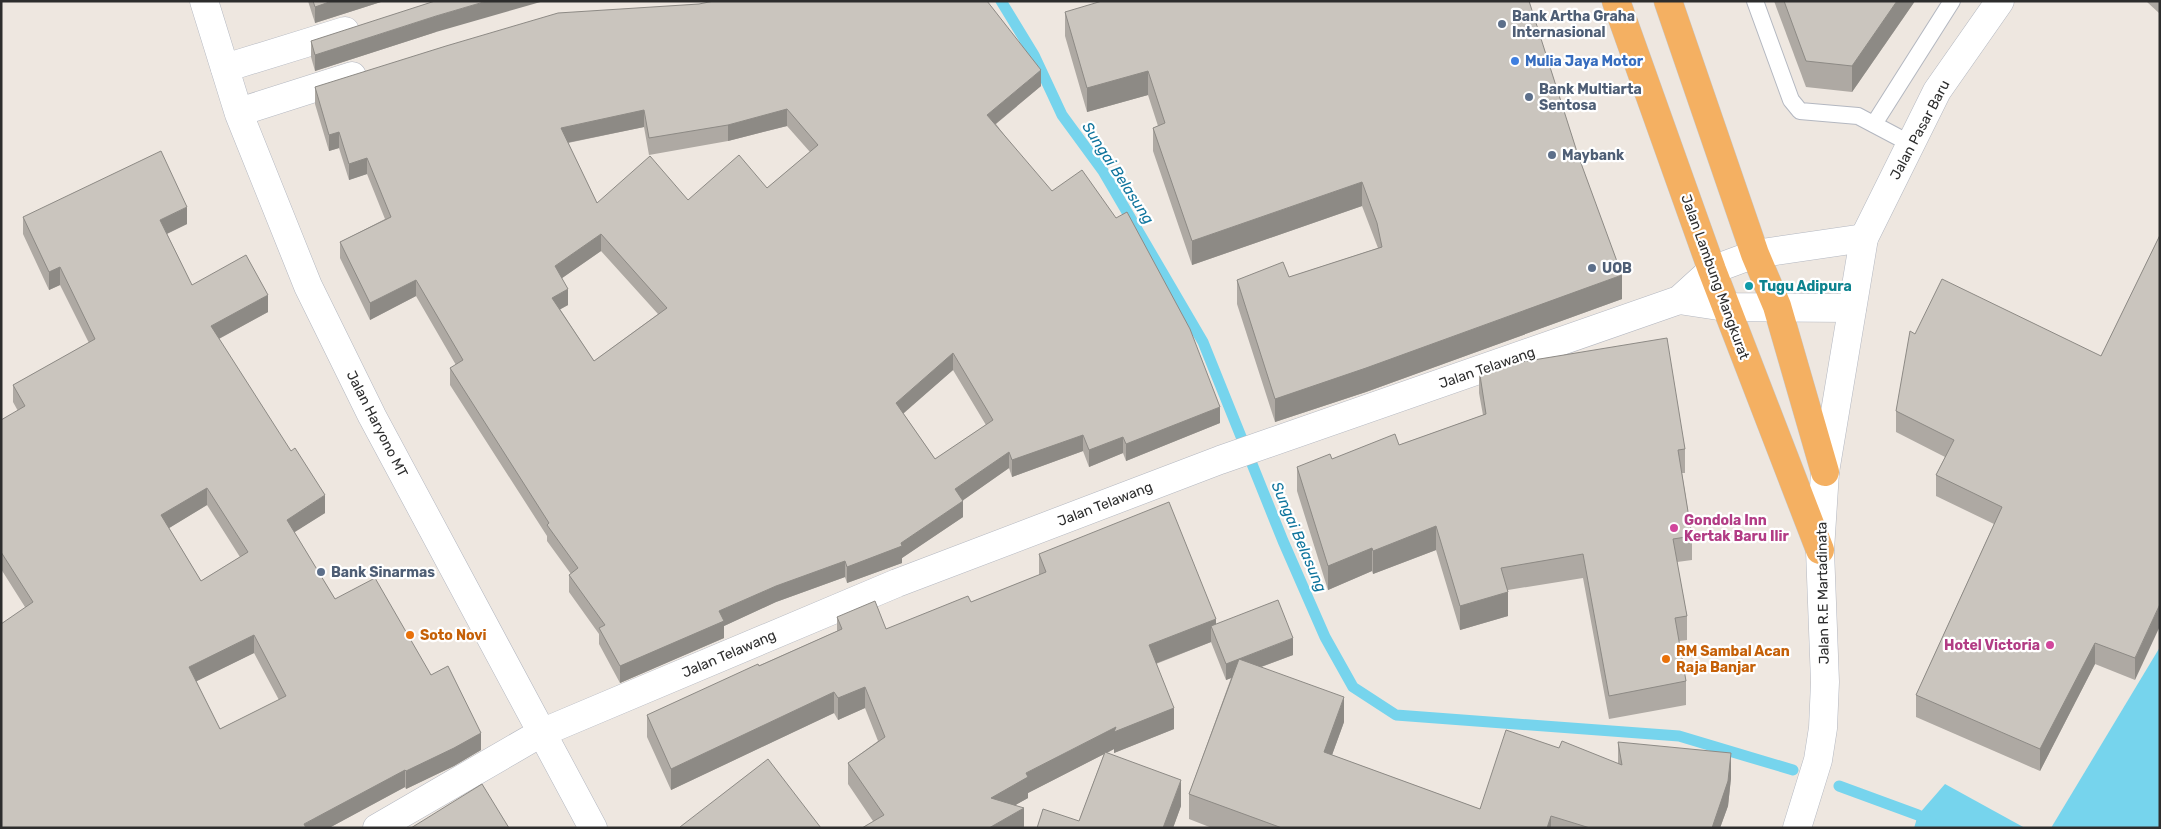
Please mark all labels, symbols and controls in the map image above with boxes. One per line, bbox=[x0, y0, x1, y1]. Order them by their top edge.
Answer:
place label: Bank Artha Graha Internasional bbox=[1512, 8, 1635, 41]
marker: Bank Artha Graha Internasional bbox=[1496, 18, 1508, 30]
place label: Mulia Jaya Motor bbox=[1525, 53, 1644, 70]
marker: Mulia Jaya Motor bbox=[1509, 55, 1521, 67]
street label: Jalan Pasar Baru bbox=[1887, 77, 1953, 183]
place label: Bank Multiarta Sentosa bbox=[1539, 81, 1642, 114]
marker: Bank Multiarta Sentosa bbox=[1523, 91, 1535, 103]
water label: Sungai Belasung bbox=[1078, 119, 1158, 227]
place label: Maybank bbox=[1562, 147, 1625, 164]
marker: Maybank bbox=[1546, 149, 1558, 161]
street label: Jalan Lambung Mangkurat bbox=[1677, 192, 1753, 362]
place label: UOB bbox=[1602, 260, 1632, 277]
marker: UOB bbox=[1586, 262, 1598, 274]
place label: Tugu Adipura bbox=[1759, 278, 1852, 295]
marker: Tugu Adipura bbox=[1743, 280, 1755, 292]
street label: Jalan Telawang bbox=[1437, 344, 1537, 392]
street label: Jalan Haryono MT bbox=[343, 368, 411, 480]
street label: Jalan Telawang bbox=[1055, 478, 1155, 530]
water label: Sungai Belasung bbox=[1268, 479, 1330, 595]
place label: Gondola Inn Kertak Baru Ilir bbox=[1684, 512, 1789, 545]
marker: Gondola Inn Kertak Baru Ilir bbox=[1668, 522, 1680, 534]
street label: Jalan R.E Martadinata bbox=[1813, 522, 1833, 664]
place label: Bank Sinarmas bbox=[331, 564, 435, 581]
marker: Bank Sinarmas bbox=[315, 566, 327, 578]
place label: Soto Novi bbox=[420, 627, 487, 644]
street label: Jalan Telawang bbox=[679, 627, 779, 681]
marker: Soto Novi bbox=[404, 629, 416, 641]
place label: Hotel Victoria bbox=[1944, 637, 2040, 654]
marker: Hotel Victoria bbox=[2044, 639, 2056, 651]
place label: RM Sambal Acan Raja Banjar bbox=[1676, 643, 1790, 676]
marker: RM Sambal Acan Raja Banjar bbox=[1660, 653, 1672, 665]

